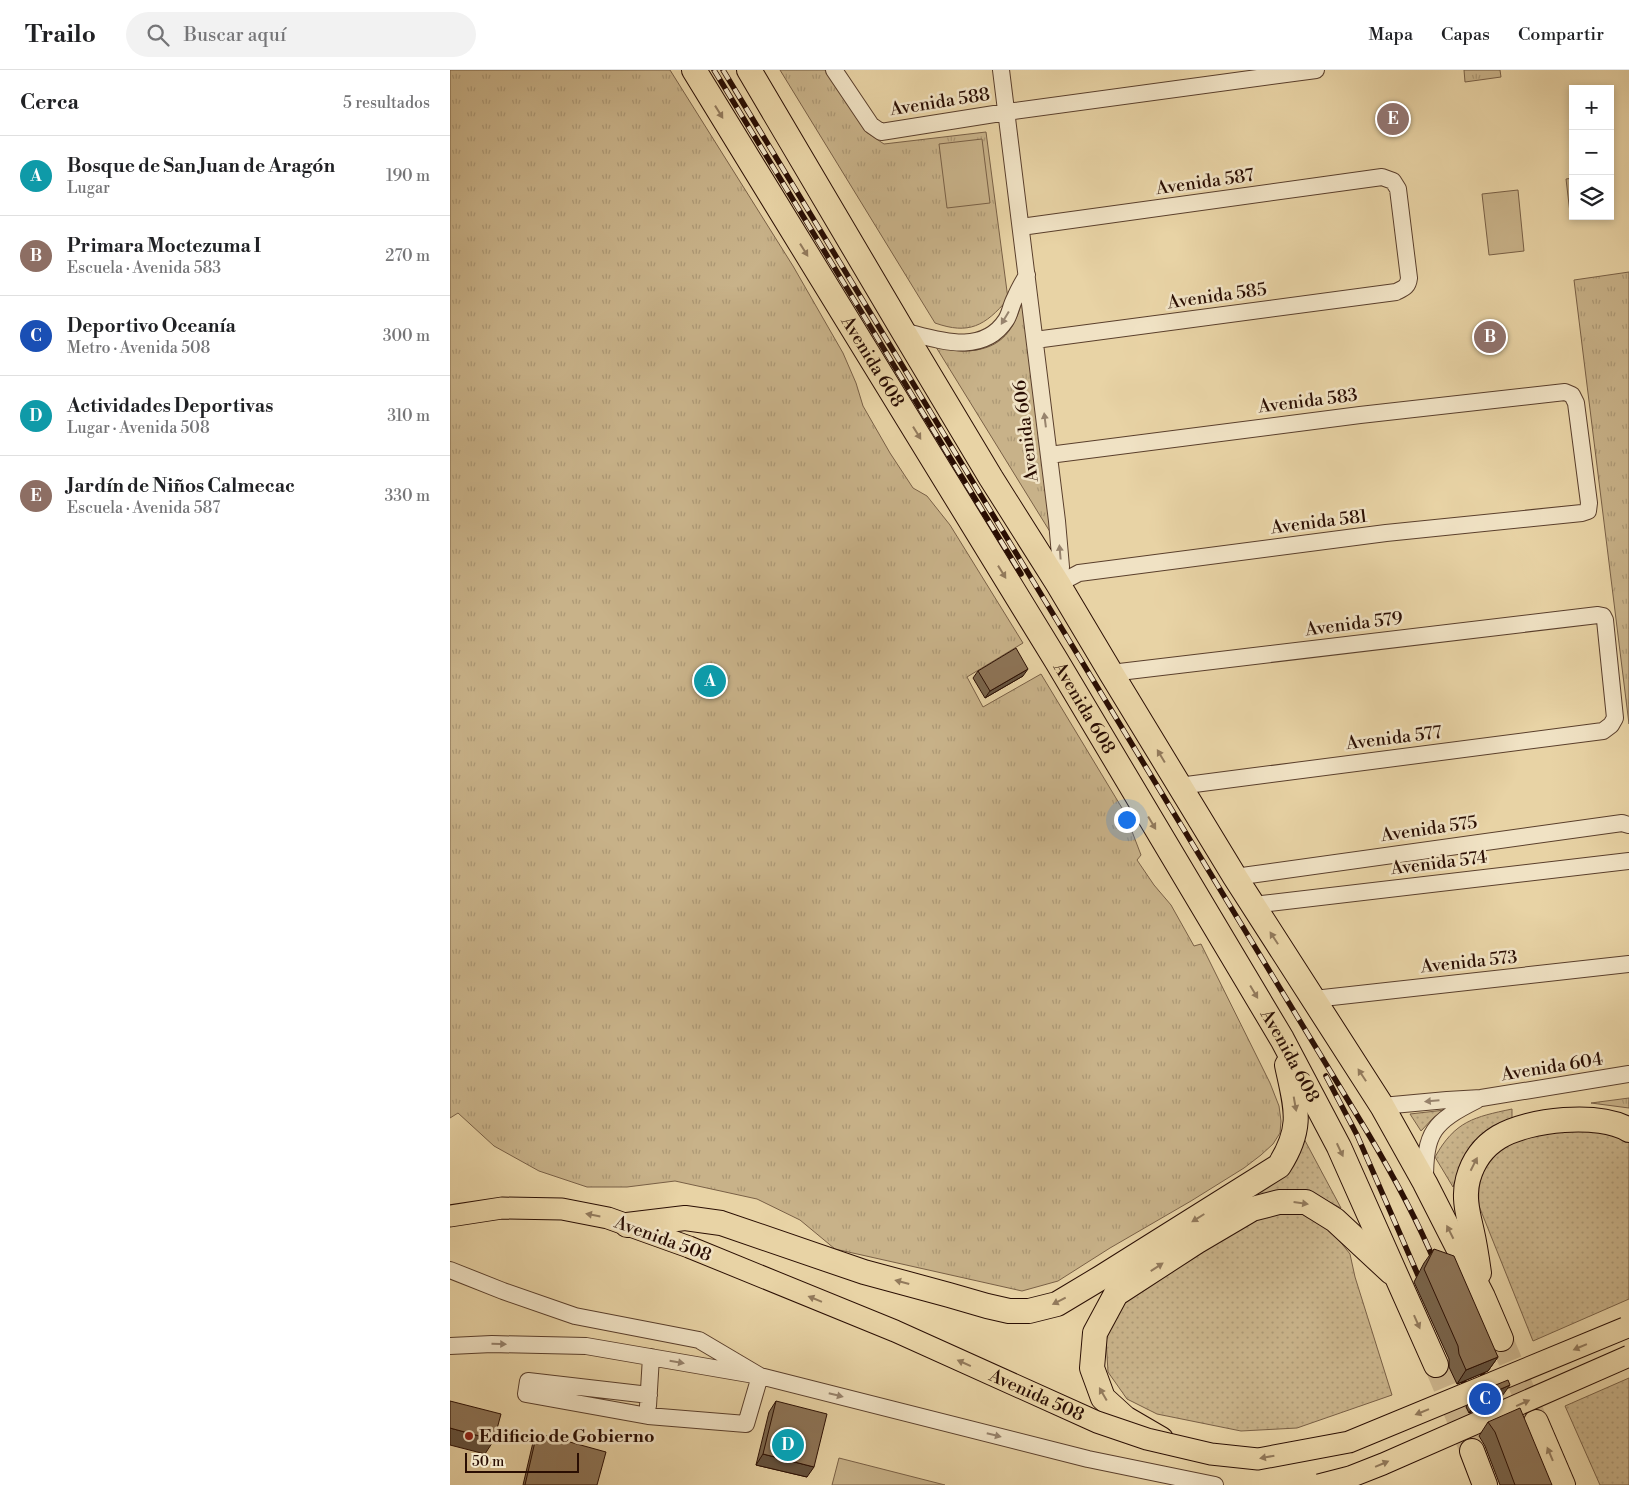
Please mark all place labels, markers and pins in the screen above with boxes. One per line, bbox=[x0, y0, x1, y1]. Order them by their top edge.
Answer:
pin: E bbox=[1377, 100, 1409, 138]
pin: B bbox=[1474, 318, 1506, 356]
pin: A bbox=[694, 662, 726, 700]
pin: C bbox=[1469, 1380, 1501, 1418]
place label: Edificio de Gobierno bbox=[479, 1425, 654, 1448]
pin: D bbox=[772, 1426, 804, 1464]
marker: Edificio de Gobierno bbox=[463, 1430, 475, 1442]

